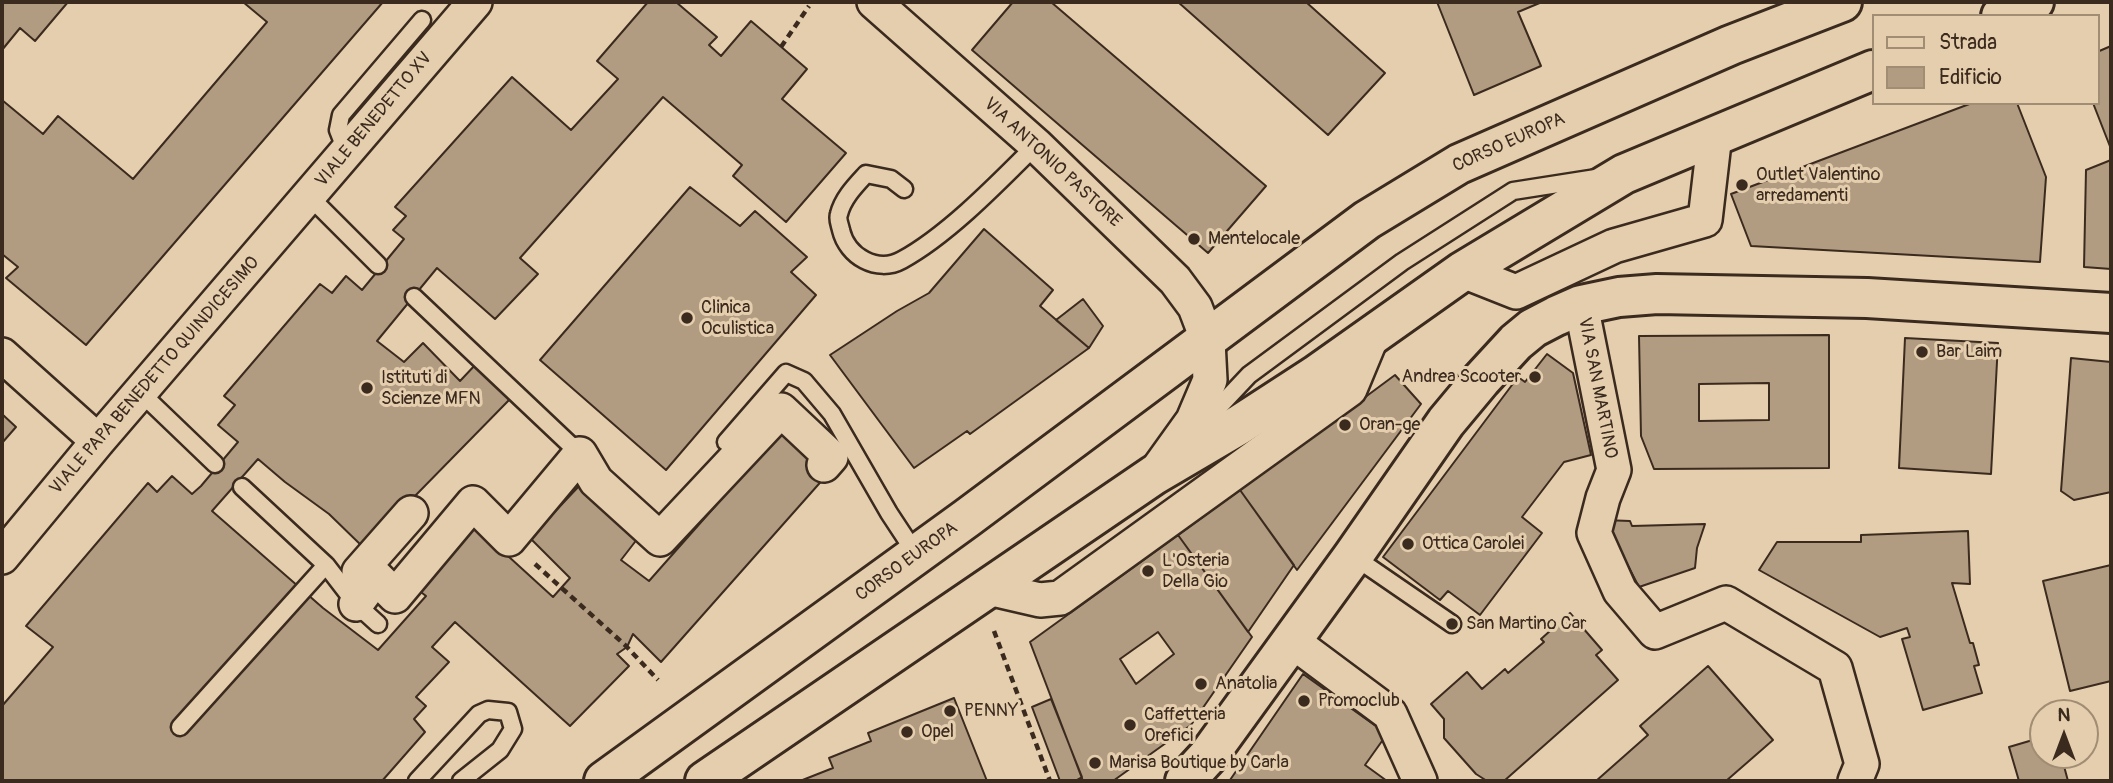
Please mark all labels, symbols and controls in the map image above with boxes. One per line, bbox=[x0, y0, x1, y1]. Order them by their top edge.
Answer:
legend bbox=[1871, 14, 2099, 105]
text: Strada bbox=[1939, 29, 1997, 56]
street label: VIALE BENEDETTO XV bbox=[311, 48, 437, 192]
text: Edificio bbox=[1939, 64, 2002, 91]
street label: VIA ANTONIO PASTORE bbox=[979, 94, 1125, 232]
street label: CORSO EUROPA bbox=[1449, 109, 1569, 177]
place label: Outlet Valentino arredamenti bbox=[1756, 164, 1881, 206]
marker: Outlet Valentino arredamenti bbox=[1734, 177, 1750, 193]
place label: Mentelocale bbox=[1208, 228, 1300, 250]
marker: Mentelocale bbox=[1186, 231, 1202, 247]
street label: VIALE PAPA BENEDETTO QUINDICESIMO bbox=[46, 253, 264, 499]
place label: Clinica Oculistica bbox=[701, 297, 774, 340]
marker: Clinica Oculistica bbox=[679, 310, 695, 326]
street label: VIA SAN MARTINO bbox=[1573, 316, 1621, 460]
place label: Bar Laim bbox=[1936, 341, 2002, 363]
marker: Bar Laim bbox=[1914, 344, 1930, 360]
place label: Andrea Scooter bbox=[1402, 366, 1521, 388]
place label: Istituti di Scienze MFN bbox=[381, 367, 481, 410]
marker: Andrea Scooter bbox=[1527, 369, 1543, 385]
marker: Istituti di Scienze MFN bbox=[359, 380, 375, 396]
place label: Oran-ge bbox=[1359, 414, 1420, 436]
marker: Oran-ge bbox=[1337, 417, 1353, 433]
street label: CORSO EUROPA bbox=[852, 518, 962, 606]
place label: Ottica Carolei bbox=[1422, 533, 1524, 555]
marker: Ottica Carolei bbox=[1400, 536, 1416, 552]
place label: L'Osteria Della Gio bbox=[1162, 550, 1229, 592]
marker: L'Osteria Della Gio bbox=[1140, 563, 1156, 579]
place label: San Martino Car bbox=[1466, 613, 1586, 635]
marker: San Martino Car bbox=[1444, 616, 1460, 632]
place label: Anatolia bbox=[1215, 673, 1277, 695]
marker: Anatolia bbox=[1193, 676, 1209, 692]
place label: Promoclub bbox=[1318, 690, 1400, 712]
marker: Promoclub bbox=[1296, 693, 1312, 709]
north arrow bbox=[2029, 699, 2099, 769]
place label: PENNY bbox=[964, 700, 1018, 722]
marker: PENNY bbox=[942, 703, 958, 719]
text: N bbox=[2058, 703, 2070, 727]
place label: Caffetteria Orefici bbox=[1144, 704, 1226, 746]
marker: Caffetteria Orefici bbox=[1122, 717, 1138, 733]
place label: Opel bbox=[921, 721, 954, 743]
marker: Opel bbox=[899, 724, 915, 740]
place label: Marisa Boutique by Carla bbox=[1109, 752, 1289, 774]
marker: Marisa Boutique by Carla bbox=[1087, 755, 1103, 771]

